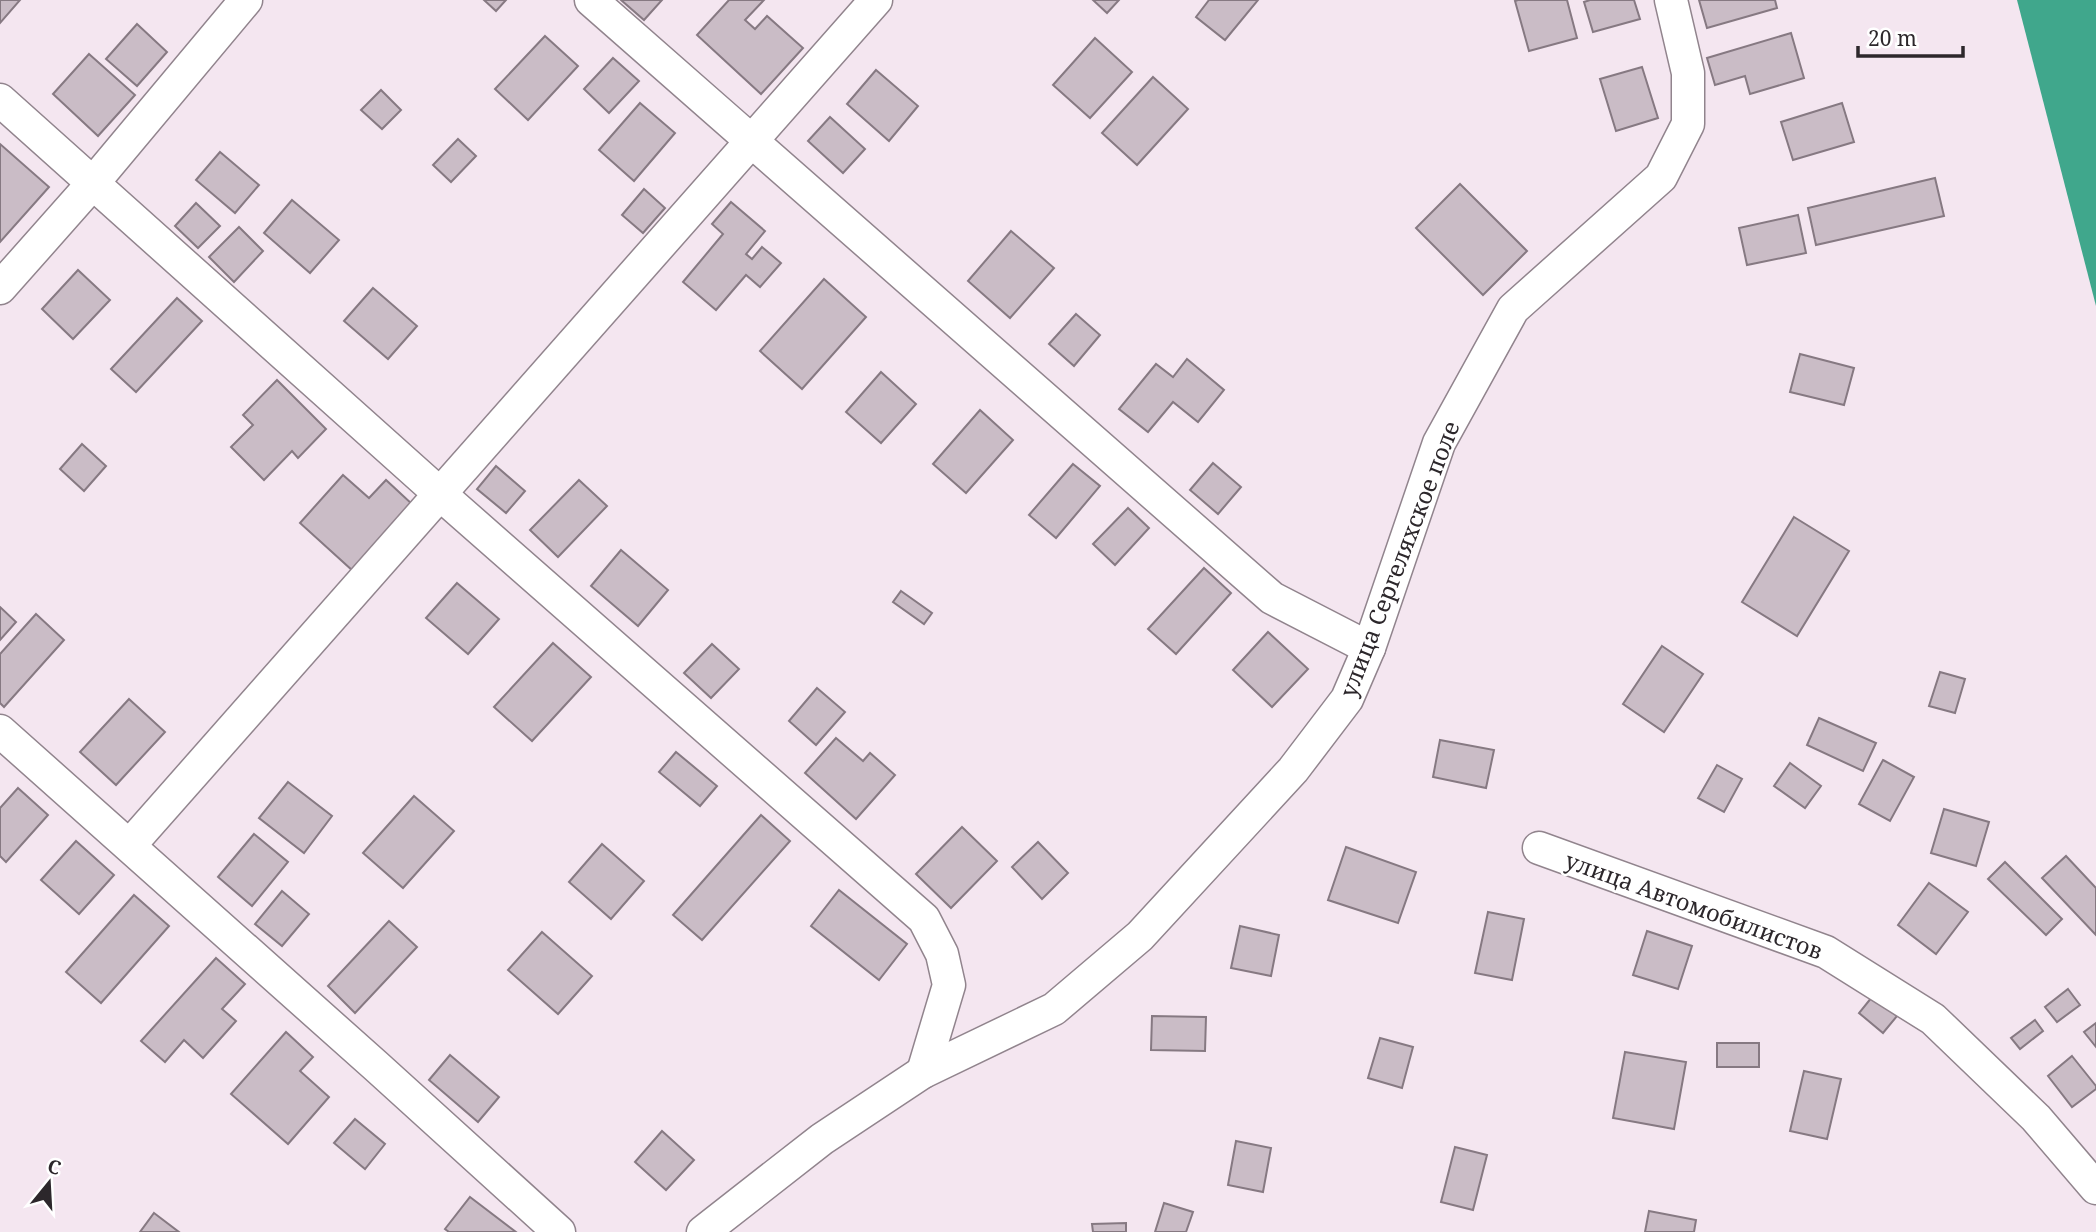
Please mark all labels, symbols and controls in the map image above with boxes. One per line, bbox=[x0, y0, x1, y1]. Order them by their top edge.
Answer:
scale bar bbox=[1858, 14, 1963, 58]
text: 20 m bbox=[1868, 24, 1917, 52]
street label: улица Сергеляхское поле bbox=[1332, 416, 1466, 702]
street label: улица Автомобилистов bbox=[1561, 843, 1827, 967]
north arrow bbox=[14, 1148, 84, 1218]
text: С bbox=[44, 1153, 64, 1181]

